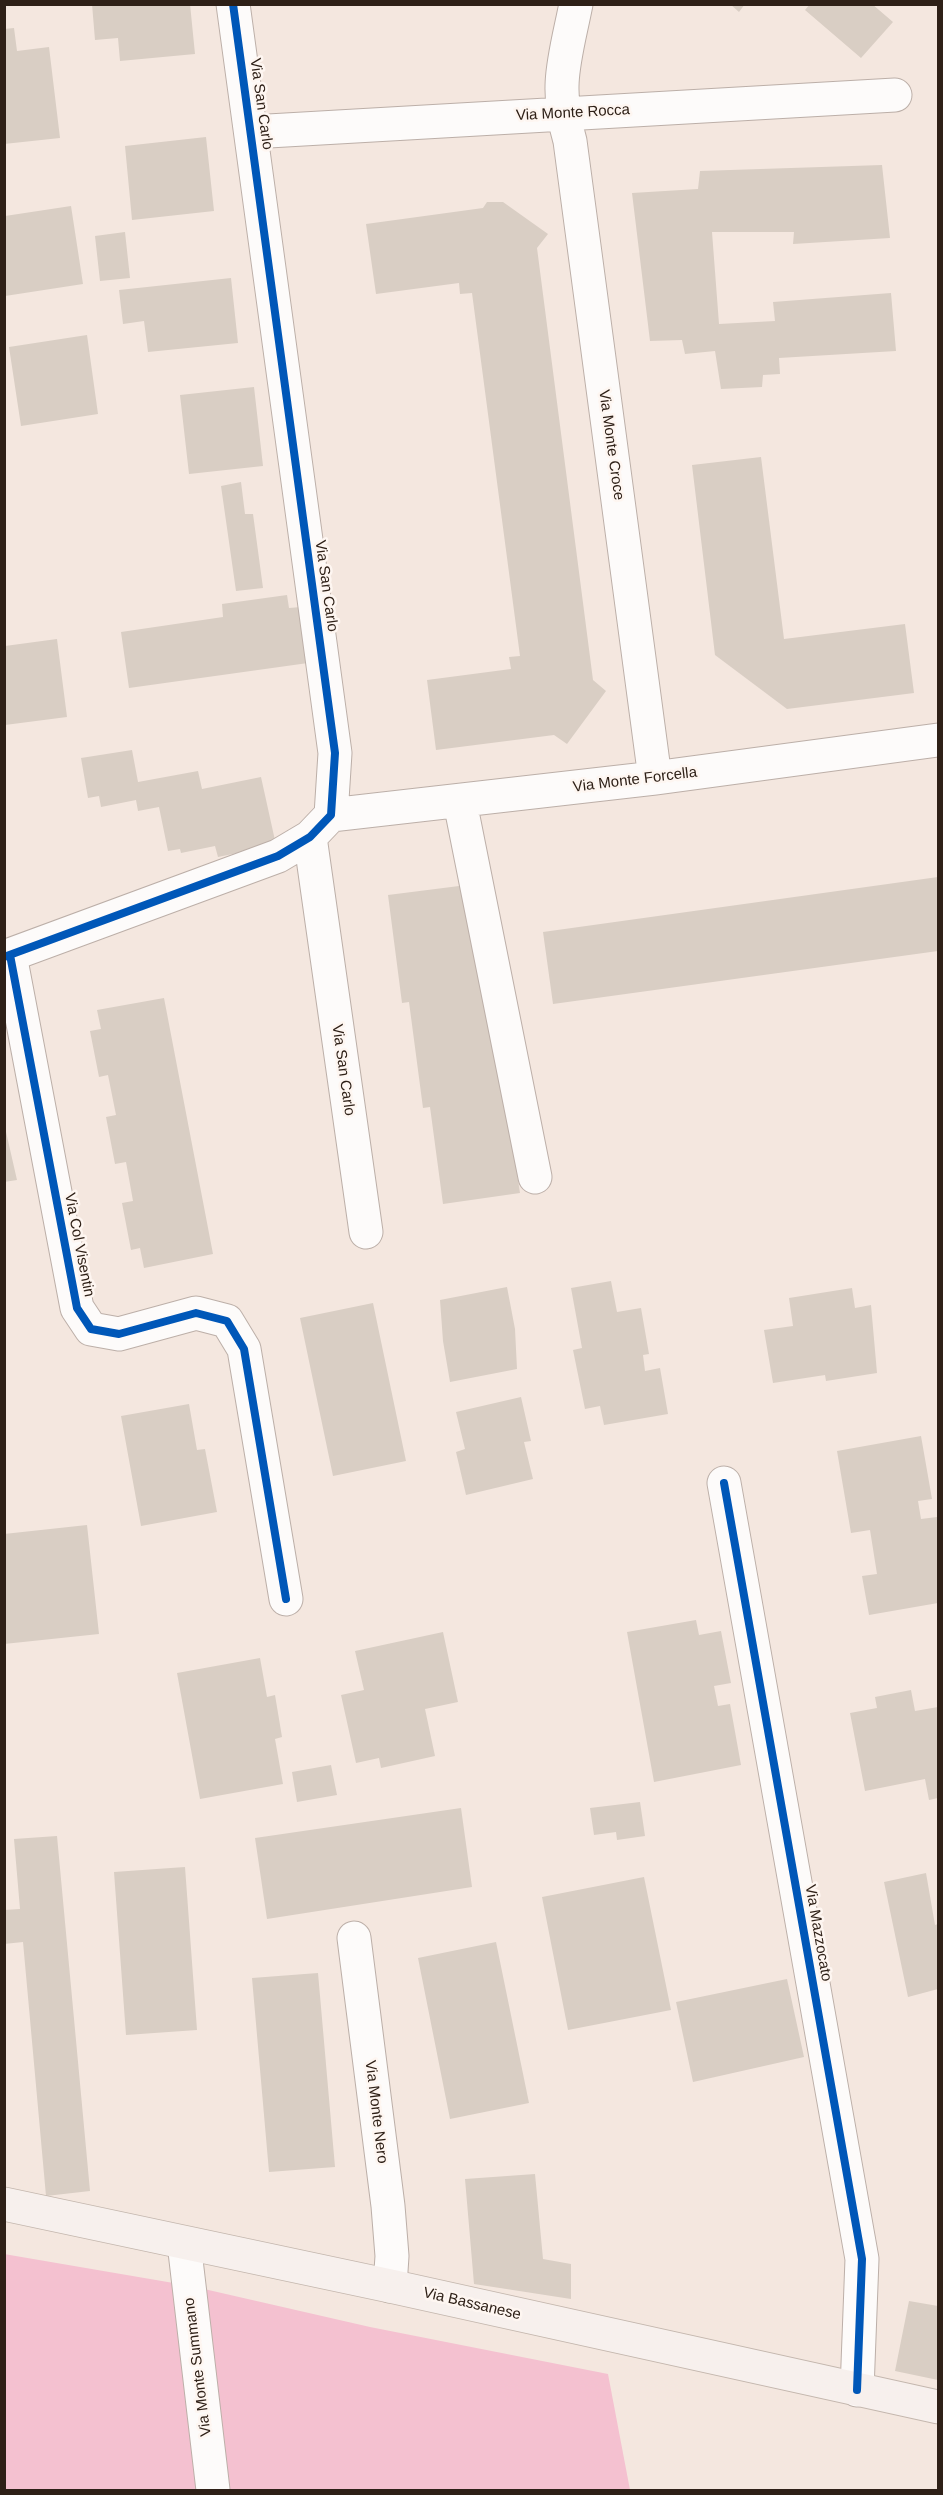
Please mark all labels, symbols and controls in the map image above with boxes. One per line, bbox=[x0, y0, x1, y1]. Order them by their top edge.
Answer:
street label: Via San Carlo bbox=[246, 57, 276, 151]
street label: Via Monte Rocca bbox=[516, 101, 630, 125]
street label: Via Monte Croce bbox=[594, 389, 628, 501]
street label: Via San Carlo bbox=[311, 539, 341, 633]
street label: Via Monte Forcella bbox=[572, 763, 698, 797]
street label: Via San Carlo bbox=[328, 1023, 358, 1117]
street label: Via Col Visentin bbox=[60, 1192, 98, 1298]
street label: Via Mazzocato bbox=[801, 1883, 835, 1983]
street label: Via Monte Nero bbox=[361, 2059, 391, 2165]
street label: Via Bassanese bbox=[421, 2284, 523, 2324]
street label: Via Monte Summano bbox=[181, 2297, 215, 2437]

